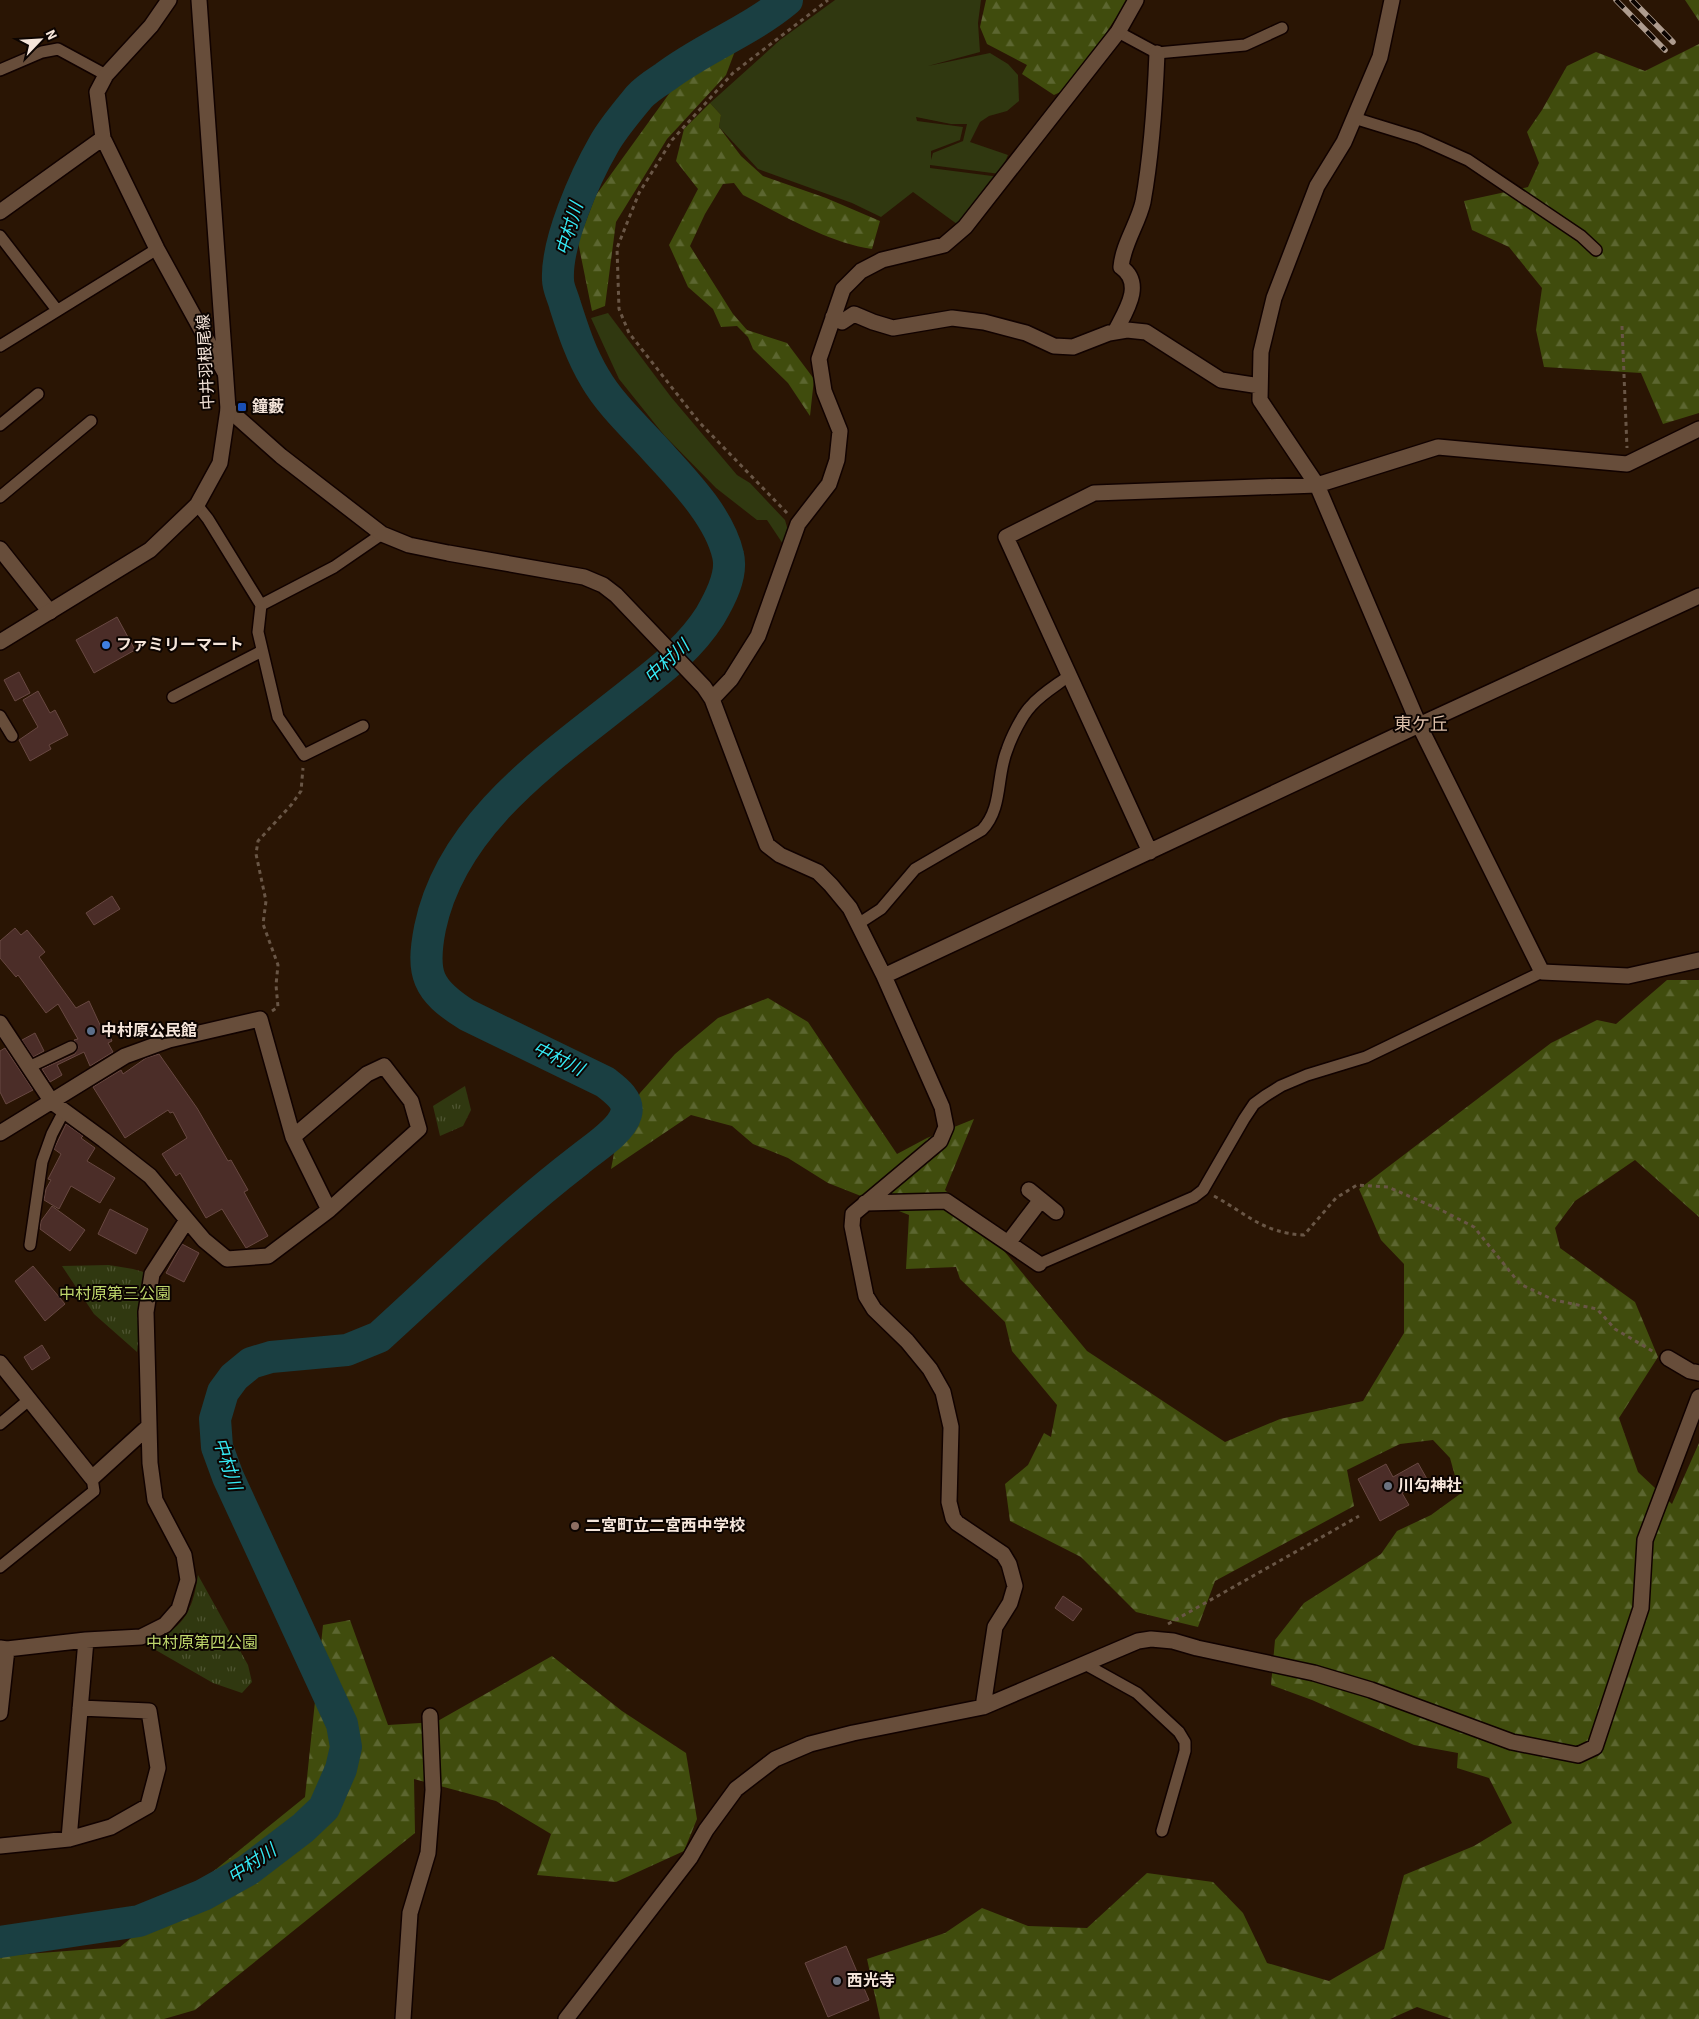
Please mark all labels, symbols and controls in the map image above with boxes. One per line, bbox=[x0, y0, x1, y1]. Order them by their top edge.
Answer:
north arrow bbox=[15, 15, 65, 65]
text: N bbox=[40, 26, 62, 43]
water label: 中村川 bbox=[551, 198, 590, 258]
street label: 中井羽根尾線 bbox=[193, 313, 219, 411]
place label: 鐘藪 bbox=[252, 396, 284, 418]
marker: 鐘藪 bbox=[236, 401, 248, 413]
water label: 中村川 bbox=[639, 633, 697, 690]
place label: ファミリーマート bbox=[116, 634, 244, 656]
marker: ファミリーマート bbox=[100, 639, 112, 651]
district label: 東ケ丘 bbox=[1394, 712, 1448, 737]
place label: 中村原公民館 bbox=[101, 1020, 197, 1042]
marker: 中村原公民館 bbox=[85, 1025, 97, 1037]
water label: 中村川 bbox=[528, 1036, 590, 1083]
park label: 中村原第三公園 bbox=[59, 1283, 171, 1305]
water label: 中村川 bbox=[207, 1434, 248, 1495]
place label: 川勾神社 bbox=[1398, 1475, 1462, 1497]
marker: 川勾神社 bbox=[1382, 1480, 1394, 1492]
place label: 二宮町立二宮西中学校 bbox=[585, 1515, 745, 1537]
marker: 二宮町立二宮西中学校 bbox=[569, 1520, 581, 1532]
park label: 中村原第四公園 bbox=[146, 1632, 258, 1654]
water label: 中村川 bbox=[223, 1837, 283, 1889]
place label: 西光寺 bbox=[847, 1970, 895, 1992]
marker: 西光寺 bbox=[831, 1975, 843, 1987]

